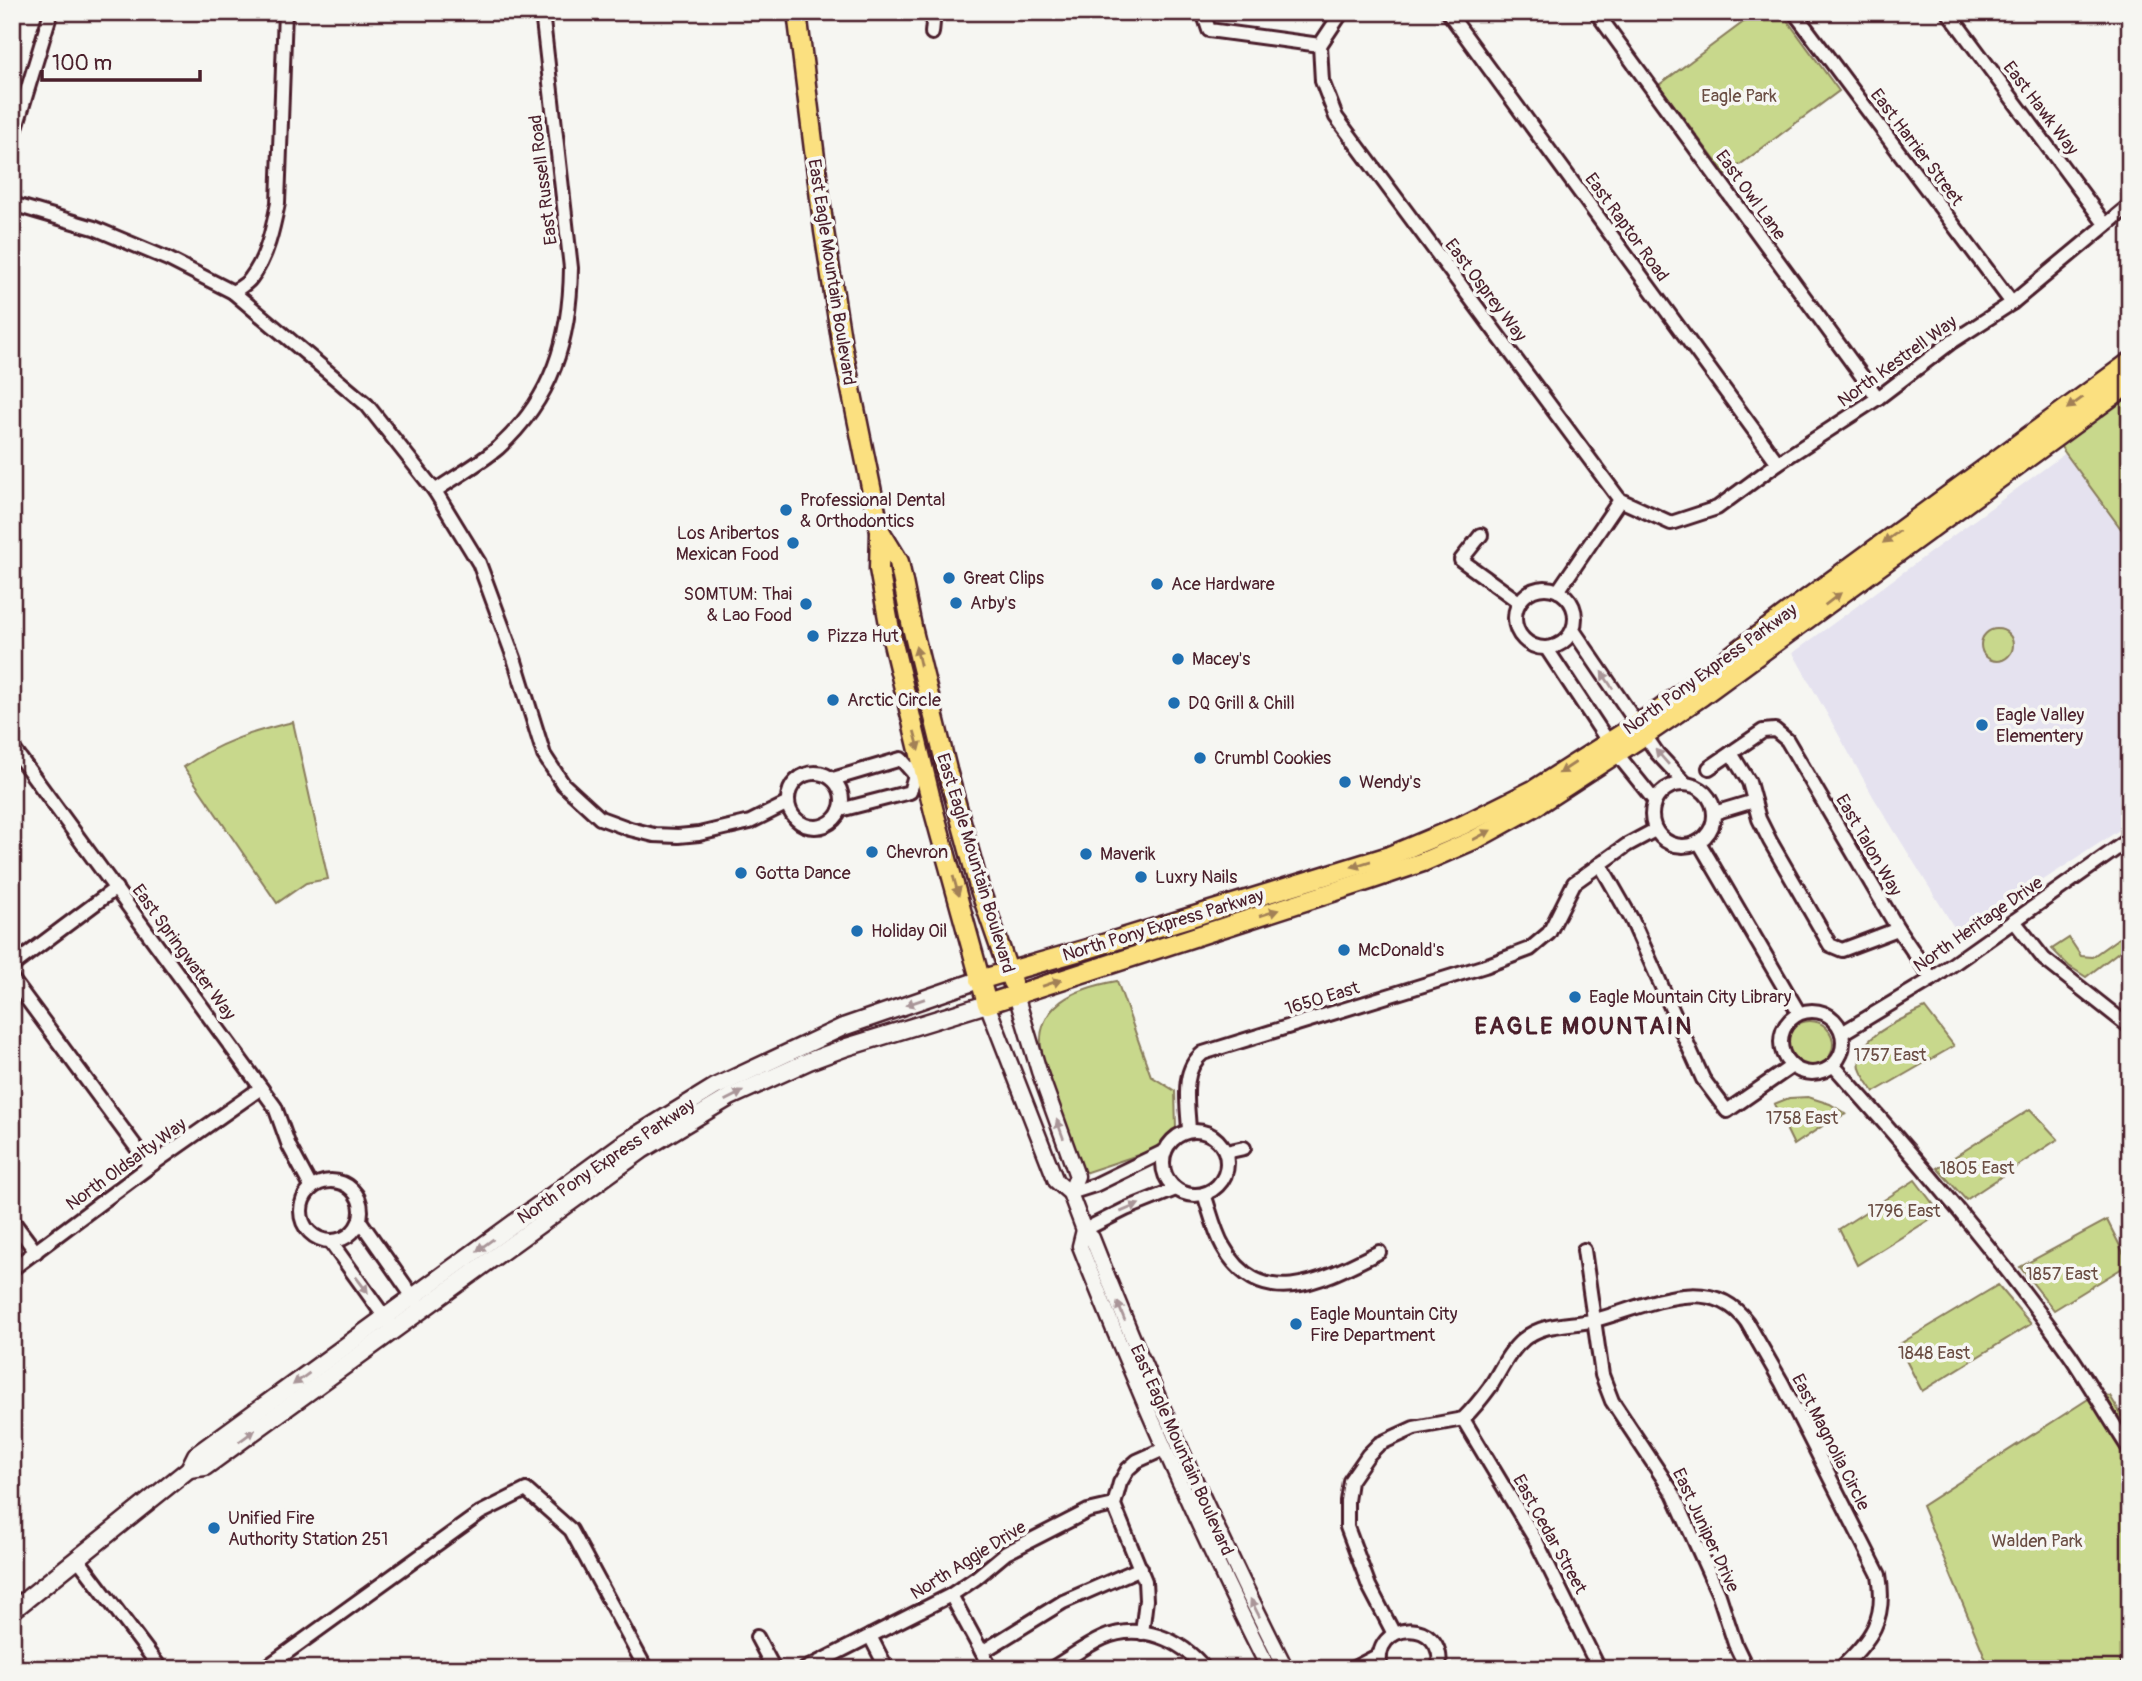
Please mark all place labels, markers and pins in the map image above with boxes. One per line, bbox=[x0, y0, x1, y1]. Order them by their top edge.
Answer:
place label: Professional Dental & Orthodontics bbox=[800, 489, 946, 533]
marker: Professional Dental & Orthodontics bbox=[778, 502, 794, 518]
place label: Los Aribertos Mexican Food bbox=[676, 522, 779, 566]
marker: Los Aribertos Mexican Food bbox=[785, 535, 801, 551]
place label: Great Clips bbox=[963, 567, 1044, 590]
marker: Great Clips bbox=[941, 570, 957, 586]
place label: Ace Hardware bbox=[1171, 573, 1275, 596]
marker: Ace Hardware bbox=[1149, 576, 1165, 592]
place label: SOMTUM: Thai & Lao Food bbox=[684, 583, 792, 627]
place label: Arby's bbox=[970, 592, 1016, 615]
marker: Arby's bbox=[948, 595, 964, 611]
marker: SOMTUM: Thai & Lao Food bbox=[798, 596, 814, 612]
place label: Pizza Hut bbox=[827, 625, 900, 648]
marker: Pizza Hut bbox=[805, 628, 821, 644]
place label: Macey's bbox=[1192, 648, 1250, 671]
marker: Macey's bbox=[1170, 651, 1186, 667]
place label: Arctic Circle bbox=[847, 689, 941, 712]
marker: Arctic Circle bbox=[825, 692, 841, 708]
place label: DQ Grill & Chill bbox=[1188, 692, 1295, 715]
marker: DQ Grill & Chill bbox=[1166, 695, 1182, 711]
place label: Eagle Valley Elementery bbox=[1996, 704, 2084, 748]
marker: Eagle Valley Elementery bbox=[1974, 717, 1990, 733]
place label: Crumbl Cookies bbox=[1214, 747, 1331, 770]
marker: Crumbl Cookies bbox=[1192, 750, 1208, 766]
place label: Wendy's bbox=[1359, 771, 1421, 794]
marker: Wendy's bbox=[1337, 774, 1353, 790]
place label: Chevron bbox=[886, 841, 948, 864]
place label: Maverik bbox=[1100, 843, 1156, 866]
marker: Chevron bbox=[864, 844, 880, 860]
marker: Maverik bbox=[1078, 846, 1094, 862]
place label: Gotta Dance bbox=[755, 862, 851, 885]
marker: Gotta Dance bbox=[733, 865, 749, 881]
place label: Luxry Nails bbox=[1155, 866, 1237, 889]
marker: Luxry Nails bbox=[1133, 869, 1149, 885]
place label: Holiday Oil bbox=[871, 920, 947, 943]
marker: Holiday Oil bbox=[849, 923, 865, 939]
place label: McDonald's bbox=[1358, 939, 1444, 962]
marker: McDonald's bbox=[1336, 942, 1352, 958]
place label: Eagle Mountain City Library bbox=[1589, 986, 1792, 1009]
marker: Eagle Mountain City Library bbox=[1567, 989, 1583, 1005]
place label: Eagle Mountain City Fire Department bbox=[1310, 1303, 1458, 1347]
marker: Eagle Mountain City Fire Department bbox=[1288, 1316, 1304, 1332]
place label: Unified Fire Authority Station 251 bbox=[228, 1507, 388, 1551]
marker: Unified Fire Authority Station 251 bbox=[206, 1520, 222, 1536]

